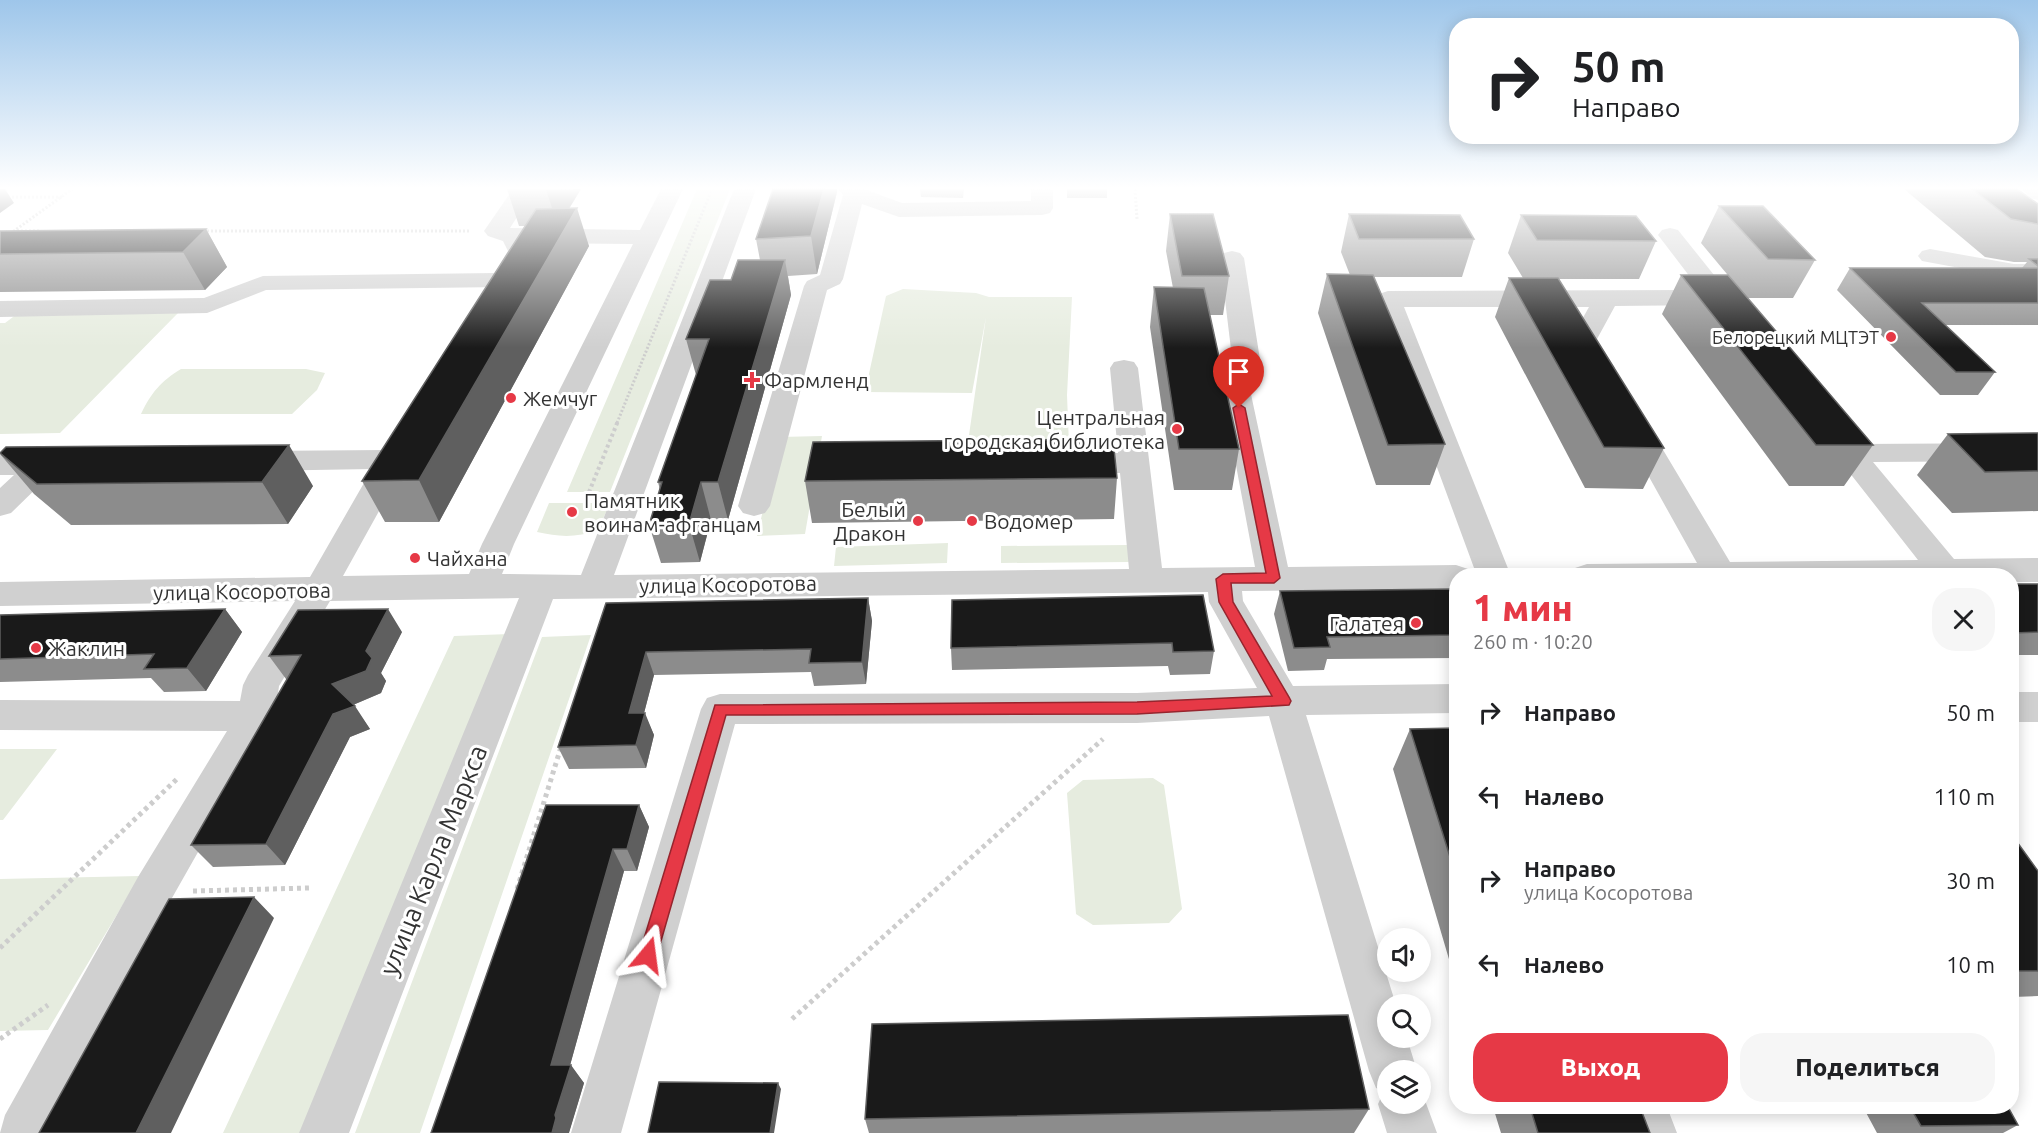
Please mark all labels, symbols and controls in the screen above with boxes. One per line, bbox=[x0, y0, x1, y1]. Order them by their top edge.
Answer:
icon: right bbox=[1473, 42, 1551, 120]
text: 50 m bbox=[1572, 43, 1666, 90]
text: Направо bbox=[1572, 92, 1681, 122]
place label: Белорецкий МЦТЭТ bbox=[1712, 327, 1879, 347]
marker: Белорецкий МЦТЭТ bbox=[1884, 330, 1898, 344]
pin bbox=[1213, 346, 1264, 408]
icon: arrive bbox=[1222, 355, 1255, 388]
place label: Фармленд bbox=[764, 368, 869, 392]
marker: Фармленд bbox=[745, 373, 759, 387]
place label: Жемчуг bbox=[523, 386, 598, 410]
marker: Жемчуг bbox=[504, 391, 518, 405]
place label: Центральная городская библиотека bbox=[943, 405, 1165, 453]
marker: Центральная городская библиотека bbox=[1170, 422, 1184, 436]
place label: Памятник воинам-афганцам bbox=[584, 488, 761, 536]
place label: Белый Дракон bbox=[833, 497, 906, 545]
marker: Памятник воинам-афганцам bbox=[565, 505, 579, 519]
place label: Водомер bbox=[984, 509, 1073, 533]
marker: Белый Дракон bbox=[911, 514, 925, 528]
marker: Водомер bbox=[965, 514, 979, 528]
place label: Чайхана bbox=[427, 546, 508, 570]
marker: Чайхана bbox=[408, 551, 422, 565]
street label: улица Косоротова bbox=[639, 570, 817, 598]
street label: улица Косоротова bbox=[153, 577, 331, 605]
text: 1 мин bbox=[1473, 587, 1573, 628]
button: close bbox=[1932, 588, 1995, 651]
place label: Галатея bbox=[1329, 611, 1404, 635]
marker: Галатея bbox=[1409, 616, 1423, 630]
text: 260 m · 10:20 bbox=[1473, 630, 1593, 653]
place label: Жаклин bbox=[48, 636, 125, 660]
marker: Жаклин bbox=[29, 641, 43, 655]
icon: right bbox=[1473, 696, 1506, 729]
text: Направо bbox=[1524, 700, 1616, 725]
text: 50 m bbox=[1946, 700, 1995, 725]
street label: улица Карла Маркса bbox=[374, 741, 492, 979]
icon: left bbox=[1473, 780, 1506, 813]
text: Налево bbox=[1524, 784, 1604, 809]
text: 110 m bbox=[1934, 784, 1995, 809]
text: Направо bbox=[1524, 856, 1616, 881]
icon: right bbox=[1473, 864, 1506, 897]
text: 30 m bbox=[1946, 868, 1995, 893]
text: улица Косоротова bbox=[1524, 881, 1693, 904]
position arrow bbox=[616, 923, 680, 987]
map controls bbox=[1377, 928, 1431, 1114]
button: sound bbox=[1377, 928, 1431, 982]
icon: left bbox=[1473, 948, 1506, 981]
text: Налево bbox=[1524, 952, 1604, 977]
text: 10 m bbox=[1946, 952, 1995, 977]
button: search bbox=[1377, 994, 1431, 1048]
button: Выход bbox=[1473, 1033, 1728, 1102]
button: Поделиться bbox=[1740, 1033, 1995, 1102]
button: layers bbox=[1377, 1060, 1431, 1114]

